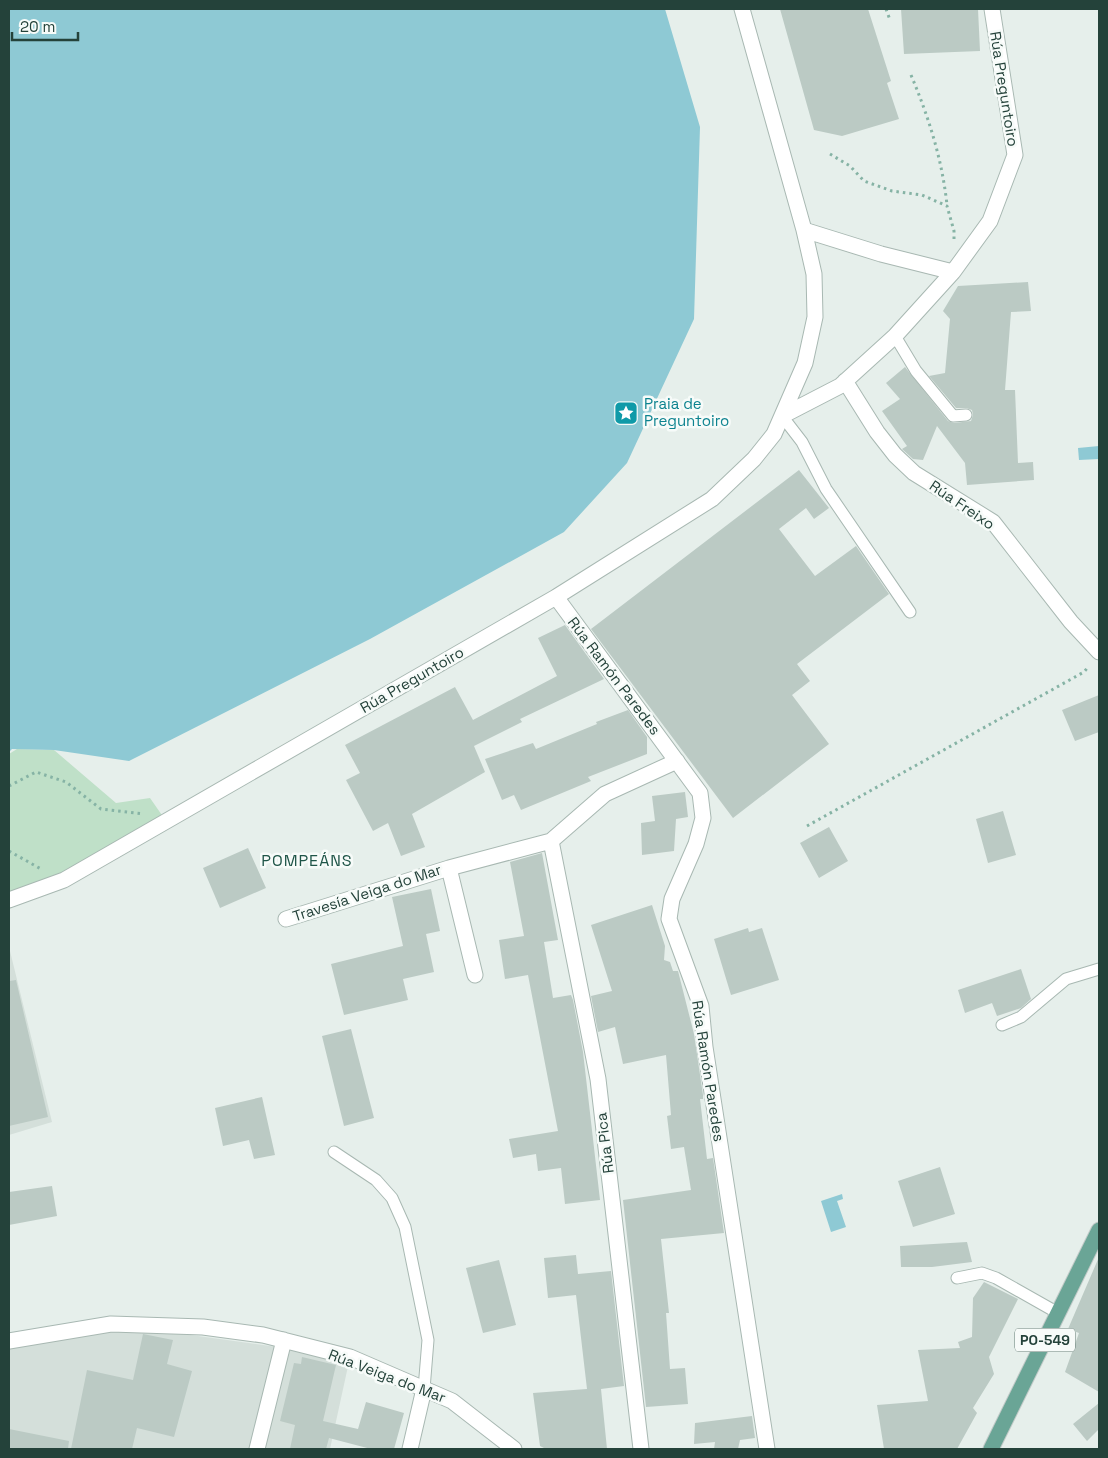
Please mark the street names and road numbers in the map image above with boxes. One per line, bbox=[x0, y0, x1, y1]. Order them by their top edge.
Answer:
street label: Rúa Preguntoiro bbox=[986, 30, 1023, 148]
street label: Rúa Freixo bbox=[926, 476, 999, 533]
street label: Rúa Ramón Paredes bbox=[564, 613, 665, 738]
street label: Rúa Preguntoiro bbox=[357, 642, 467, 717]
street label: Travesía Veiga do Mar bbox=[290, 859, 444, 926]
street label: Rúa Ramón Paredes bbox=[688, 999, 729, 1143]
street label: Rúa Pica bbox=[591, 1111, 618, 1175]
road number: PO-549 bbox=[1015, 1328, 1075, 1352]
street label: Rúa Veiga do Mar bbox=[326, 1344, 449, 1407]

